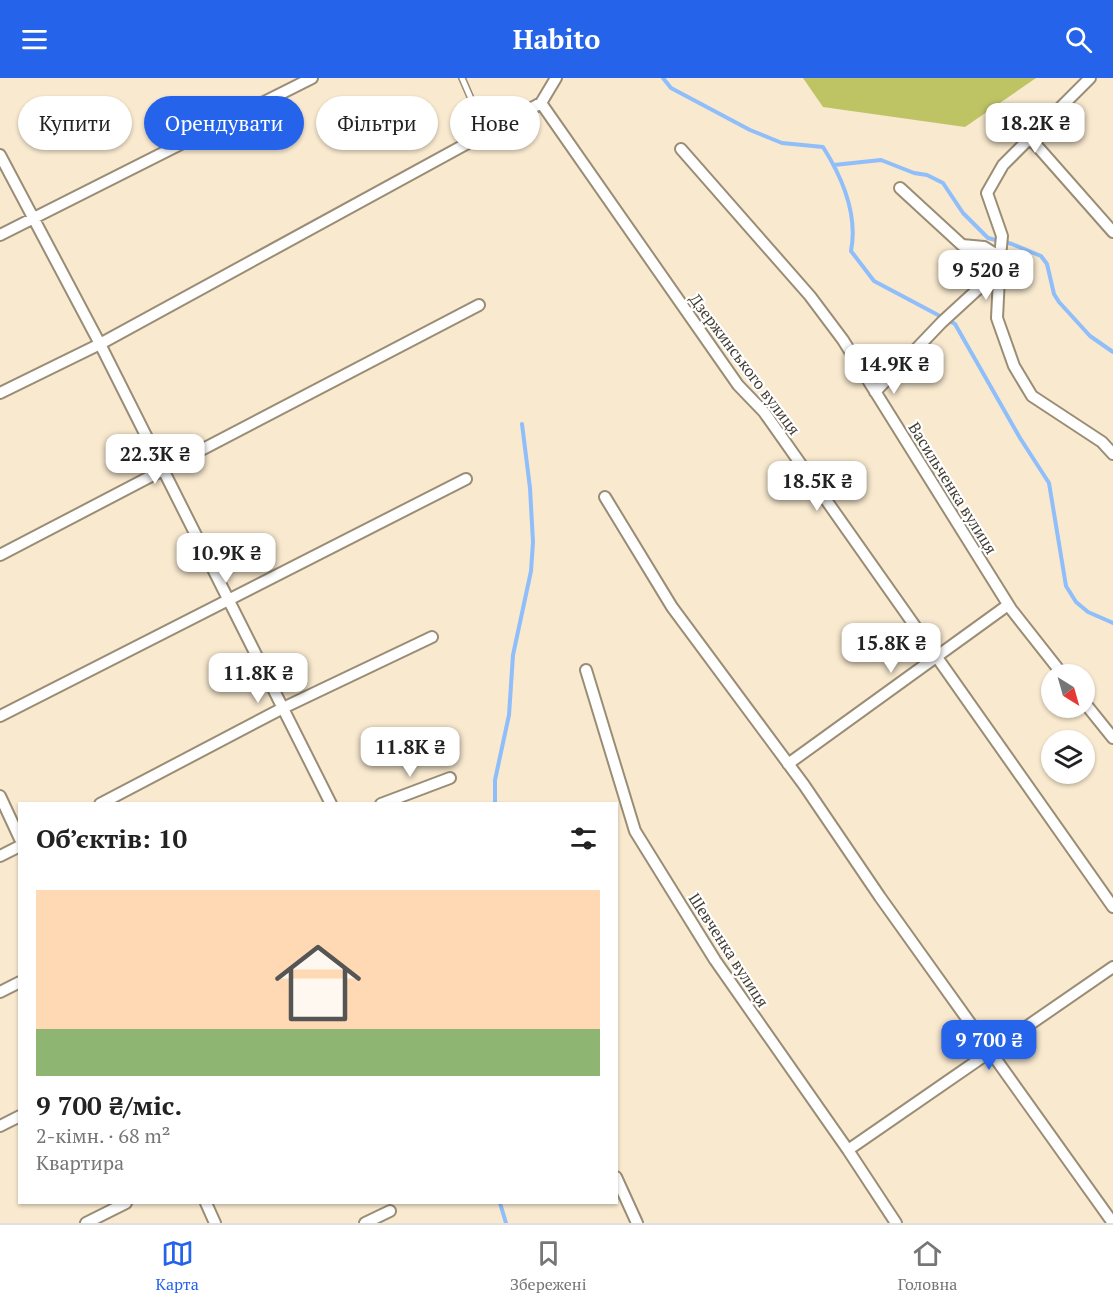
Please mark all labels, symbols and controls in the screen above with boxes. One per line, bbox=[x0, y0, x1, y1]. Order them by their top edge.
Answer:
text: Habito bbox=[513, 21, 600, 57]
icon: menu bbox=[18, 23, 51, 56]
icon: search bbox=[1062, 23, 1095, 56]
chip: Купити bbox=[18, 96, 132, 150]
chip: Орендувати bbox=[144, 96, 304, 150]
chip: Фільтри bbox=[316, 96, 438, 150]
chip: Нове bbox=[450, 96, 540, 150]
pin: 18.2K ₴ bbox=[980, 103, 1090, 154]
text: 18.2K ₴ bbox=[1000, 109, 1070, 136]
pin: 9 520 ₴ bbox=[931, 250, 1041, 301]
text: 9 520 ₴ bbox=[952, 256, 1020, 283]
street label: Дзержинського вулиця bbox=[684, 289, 806, 439]
pin: 14.9K ₴ bbox=[839, 344, 949, 395]
text: 14.9K ₴ bbox=[859, 350, 929, 377]
street label: Васильченка вулиця bbox=[903, 418, 1003, 558]
pin: 22.3K ₴ bbox=[100, 434, 210, 485]
text: 22.3K ₴ bbox=[120, 440, 190, 467]
pin: 18.5K ₴ bbox=[762, 461, 872, 512]
text: 18.5K ₴ bbox=[782, 467, 852, 494]
pin: 10.9K ₴ bbox=[171, 533, 281, 584]
text: 10.9K ₴ bbox=[191, 539, 261, 566]
pin: 15.8K ₴ bbox=[836, 623, 946, 674]
text: 15.8K ₴ bbox=[856, 629, 926, 656]
pin: 11.8K ₴ bbox=[203, 653, 313, 704]
text: 11.8K ₴ bbox=[223, 659, 293, 686]
north arrow bbox=[1041, 664, 1095, 718]
map controls bbox=[1041, 664, 1095, 784]
pin: 11.8K ₴ bbox=[355, 727, 465, 778]
button: layers bbox=[1041, 730, 1095, 784]
text: 11.8K ₴ bbox=[375, 733, 445, 760]
text: Об’єктів: 10 bbox=[36, 821, 187, 855]
icon: filters bbox=[567, 822, 600, 855]
street label: Шевченка вулиця bbox=[684, 889, 774, 1011]
icon: home bbox=[264, 929, 372, 1037]
pin: 9 700 ₴ bbox=[934, 1020, 1044, 1071]
text: 9 700 ₴ bbox=[955, 1026, 1023, 1053]
text: 9 700 ₴/міс. bbox=[36, 1088, 182, 1122]
text: 2-кімн. · 68 m² bbox=[36, 1122, 170, 1149]
text: Квартира bbox=[36, 1149, 124, 1176]
tab: Карта bbox=[156, 1237, 199, 1295]
tab: Збережені bbox=[510, 1237, 586, 1295]
tab: Головна bbox=[898, 1237, 957, 1295]

